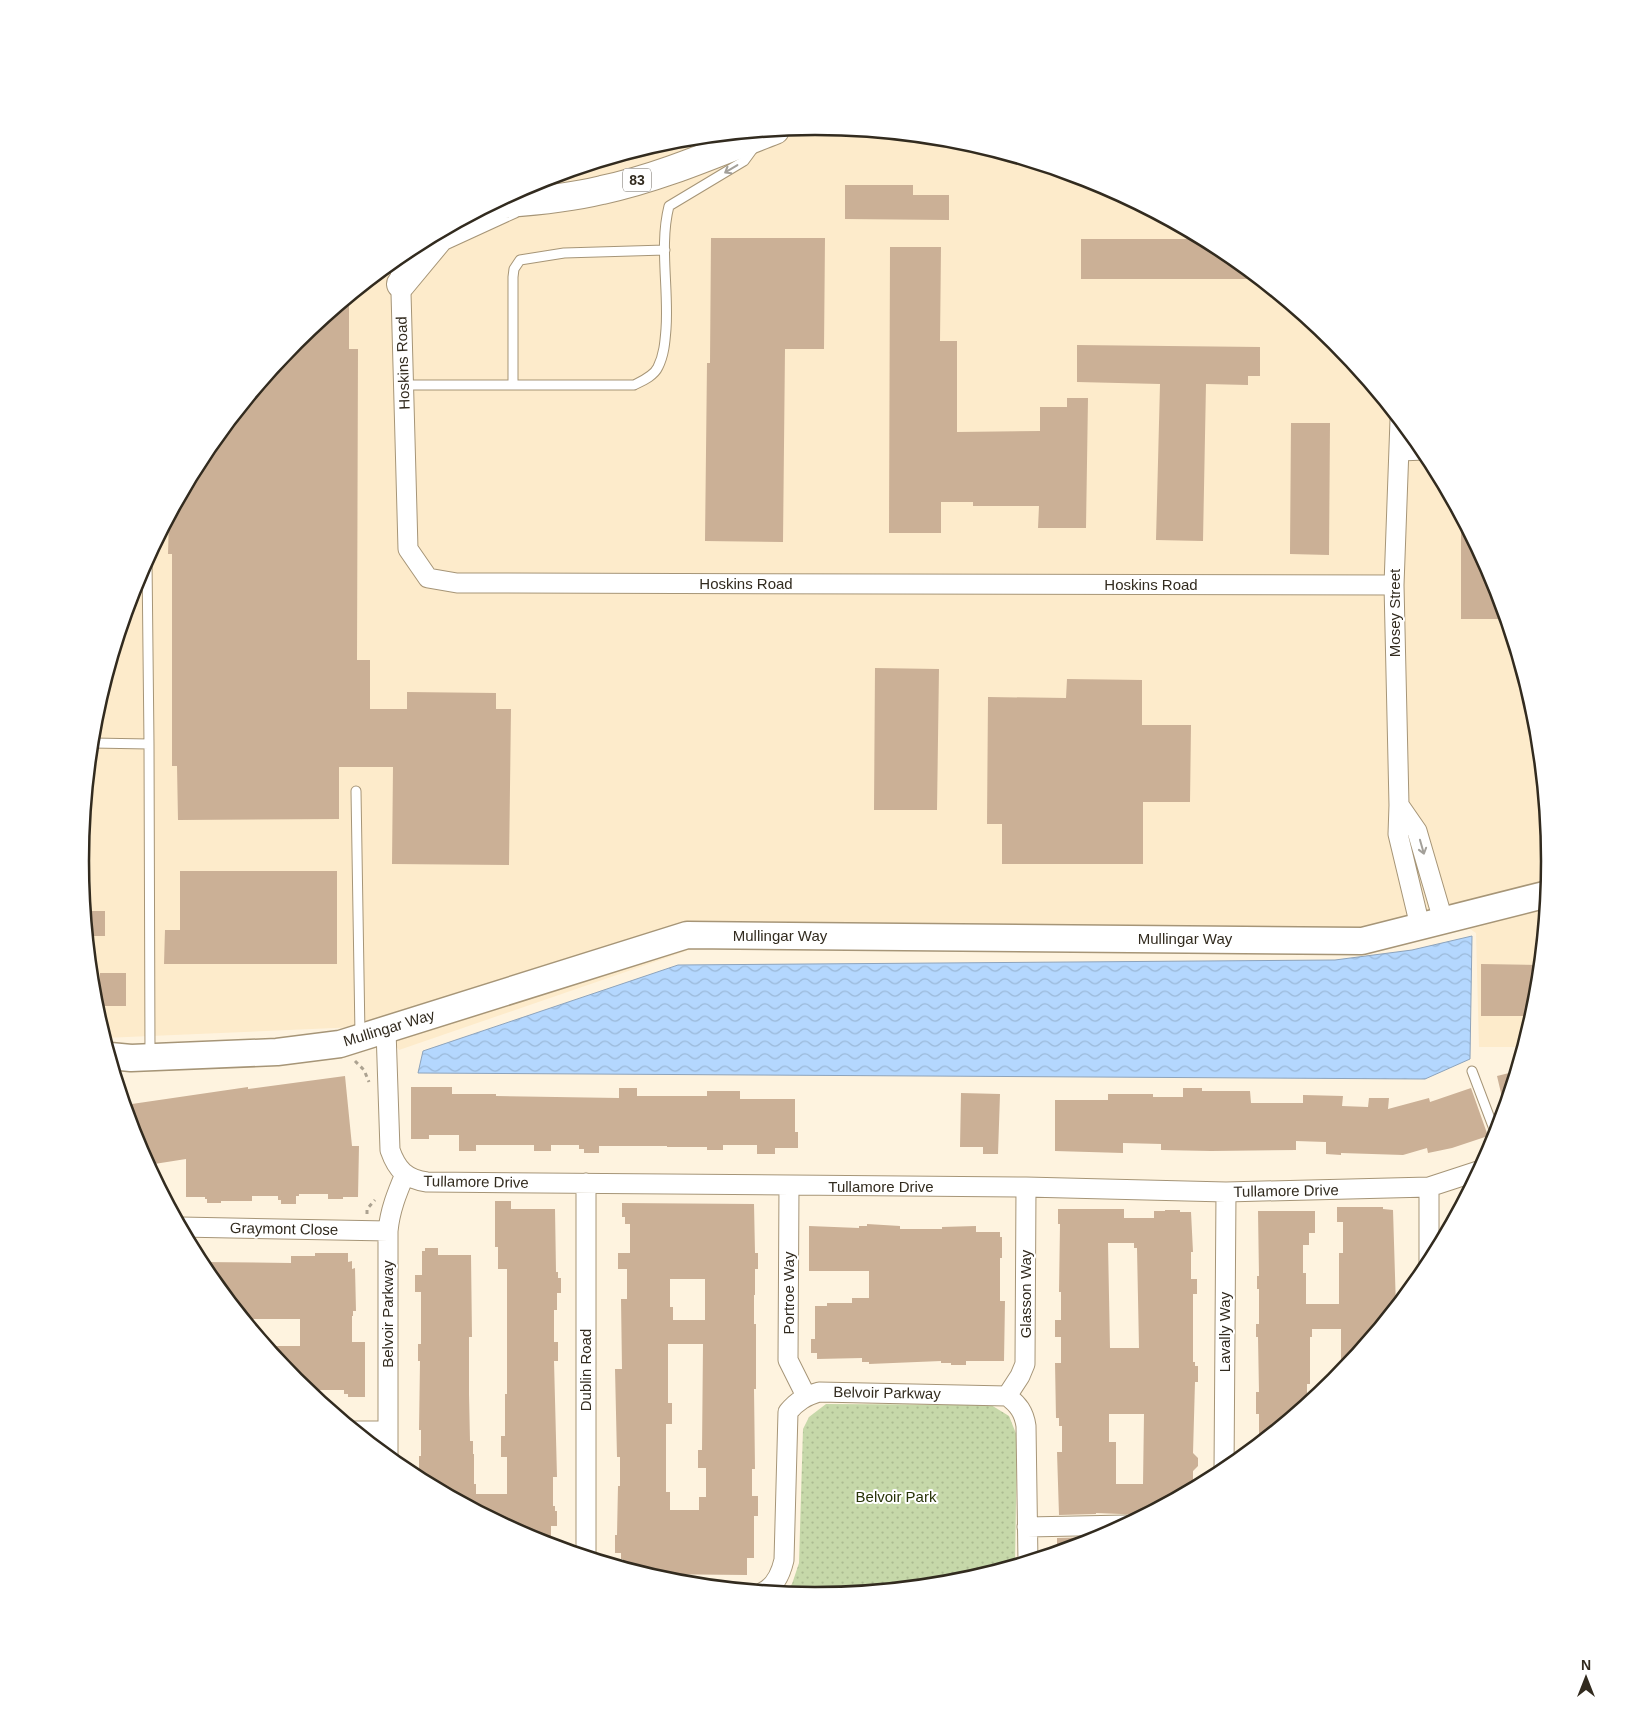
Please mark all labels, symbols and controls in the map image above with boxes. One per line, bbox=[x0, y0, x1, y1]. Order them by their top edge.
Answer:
one-way arrow bbox=[724, 165, 738, 175]
road number: 83 bbox=[623, 168, 651, 192]
street label: Hoskins Road bbox=[392, 316, 413, 410]
street label: Mosey Street bbox=[1386, 568, 1403, 657]
street label: Hoskins Road bbox=[699, 575, 793, 592]
street label: Hoskins Road bbox=[1104, 576, 1198, 593]
one-way arrow bbox=[1417, 839, 1427, 855]
street label: Mullingar Way bbox=[733, 927, 828, 944]
street label: Mullingar Way bbox=[1138, 930, 1233, 947]
street label: Mullingar Way bbox=[341, 1005, 437, 1049]
street label: Tullamore Drive bbox=[423, 1172, 529, 1191]
street label: Tullamore Drive bbox=[828, 1178, 934, 1195]
street label: Tullamore Drive bbox=[1233, 1181, 1339, 1200]
street label: Graymont Close bbox=[230, 1219, 338, 1238]
street label: Glasson Way bbox=[1017, 1249, 1034, 1338]
street label: Portroe Way bbox=[780, 1251, 797, 1334]
street label: Belvoir Parkway bbox=[379, 1260, 396, 1368]
street label: Lavally Way bbox=[1216, 1291, 1233, 1372]
street label: Dublin Road bbox=[577, 1329, 594, 1411]
street label: Belvoir Parkway bbox=[833, 1383, 941, 1402]
park label: Belvoir Park bbox=[856, 1488, 937, 1505]
north arrow bbox=[1561, 1653, 1611, 1703]
text: N bbox=[1581, 1657, 1591, 1673]

